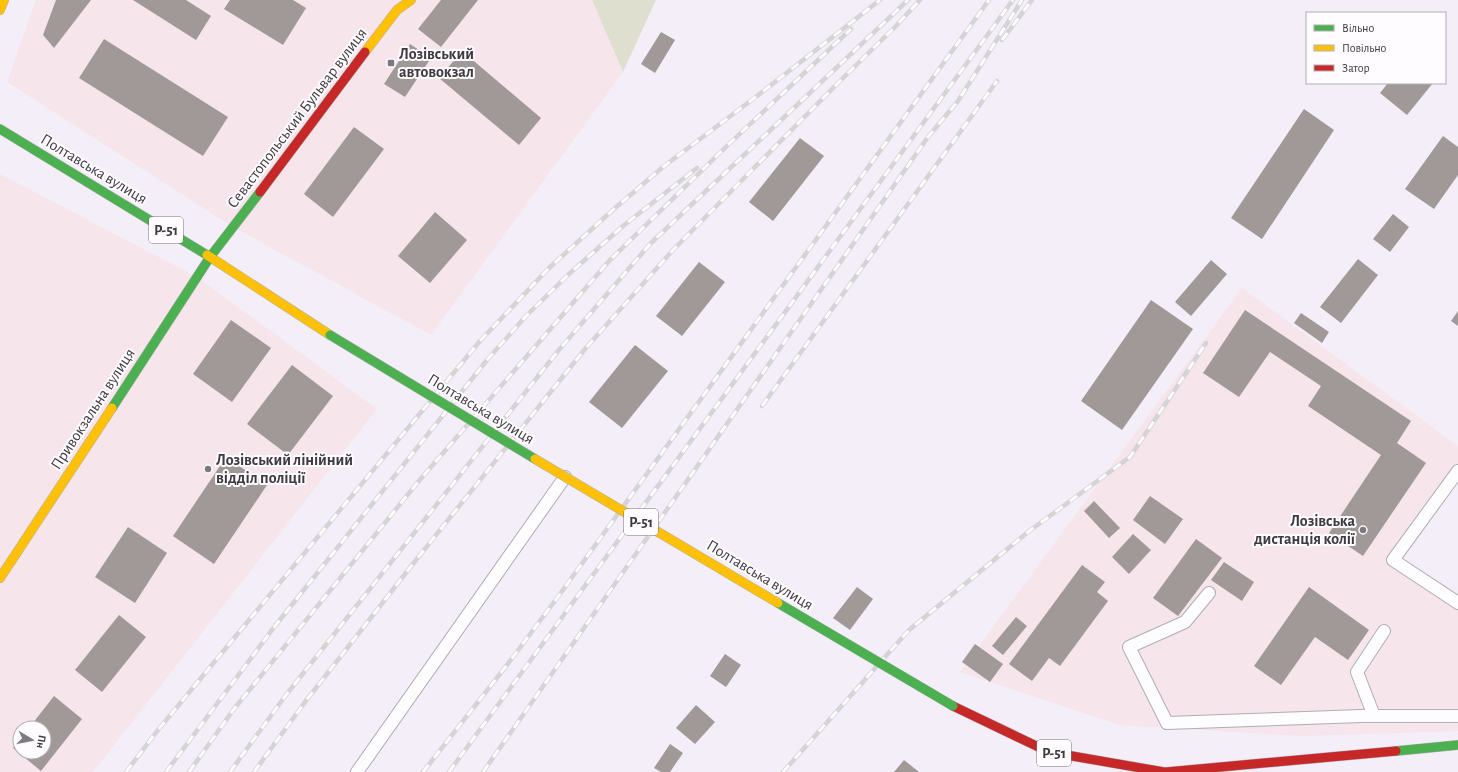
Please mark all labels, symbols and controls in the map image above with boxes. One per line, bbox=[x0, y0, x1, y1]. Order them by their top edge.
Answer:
legend bbox=[1306, 12, 1446, 84]
text: Вільно bbox=[1342, 22, 1374, 34]
street label: Севастопольський Бульвар вулиця bbox=[224, 25, 371, 212]
text: Повільно bbox=[1342, 42, 1387, 54]
place label: Лозівський автовокзал bbox=[399, 46, 474, 80]
marker: Лозівський автовокзал bbox=[386, 58, 396, 68]
text: Затор bbox=[1342, 62, 1370, 74]
street label: Полтавська вулиця bbox=[37, 131, 150, 208]
road number: Р-51 bbox=[149, 217, 183, 243]
street label: Привокзальна вулиця bbox=[48, 346, 139, 473]
street label: Полтавська вулиця bbox=[424, 371, 537, 448]
place label: Лозівський лінійний відділ поліції bbox=[216, 452, 353, 486]
marker: Лозівський лінійний відділ поліції bbox=[203, 464, 213, 474]
road number: Р-51 bbox=[624, 509, 658, 535]
place label: Лозівська дистанція колії bbox=[1254, 513, 1356, 547]
marker: Лозівська дистанція колії bbox=[1358, 525, 1368, 535]
street label: Полтавська вулиця bbox=[703, 537, 816, 614]
north arrow bbox=[12, 720, 52, 760]
text: Пн bbox=[35, 734, 48, 749]
road number: Р-51 bbox=[1037, 740, 1071, 766]

